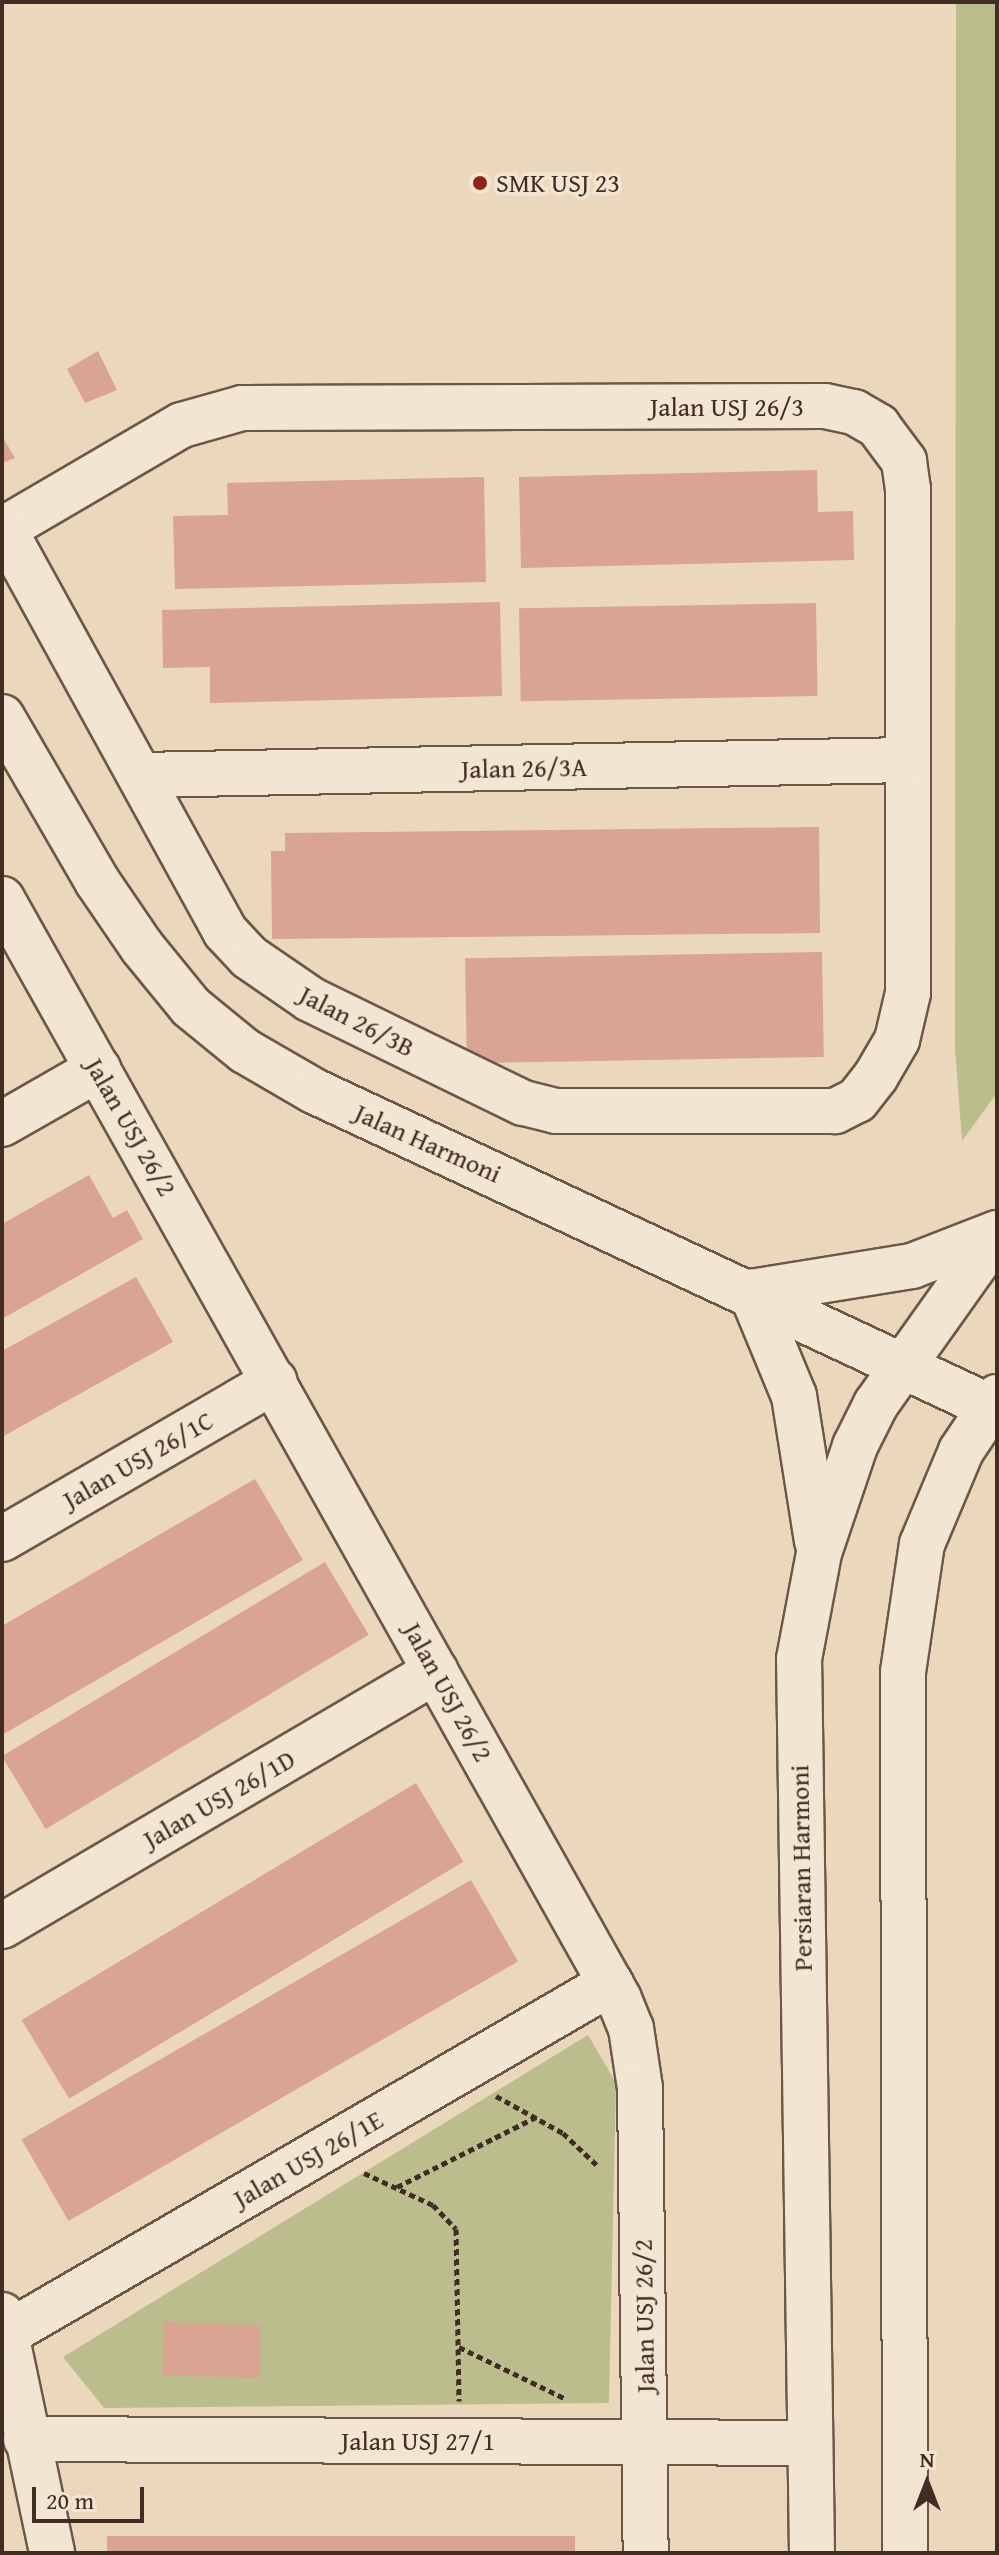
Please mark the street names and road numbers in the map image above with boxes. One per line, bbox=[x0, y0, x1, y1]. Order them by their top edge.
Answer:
street label: Jalan USJ 26/3 bbox=[650, 391, 804, 423]
street label: Jalan 26/3A bbox=[461, 751, 587, 785]
street label: Jalan 26/3B bbox=[294, 979, 420, 1063]
street label: Jalan USJ 26/2 bbox=[79, 1053, 183, 1201]
street label: Jalan Harmoni bbox=[350, 1097, 506, 1189]
street label: Jalan USJ 26/1C bbox=[57, 1404, 219, 1516]
street label: Jalan USJ 26/2 bbox=[397, 1617, 499, 1767]
street label: Jalan USJ 26/1D bbox=[138, 1743, 300, 1855]
street label: Persiaran Harmoni bbox=[784, 1764, 818, 1972]
street label: Jalan USJ 26/1E bbox=[228, 2104, 388, 2214]
street label: Jalan USJ 26/2 bbox=[627, 2239, 661, 2393]
street label: Jalan USJ 27/1 bbox=[341, 2425, 495, 2457]

